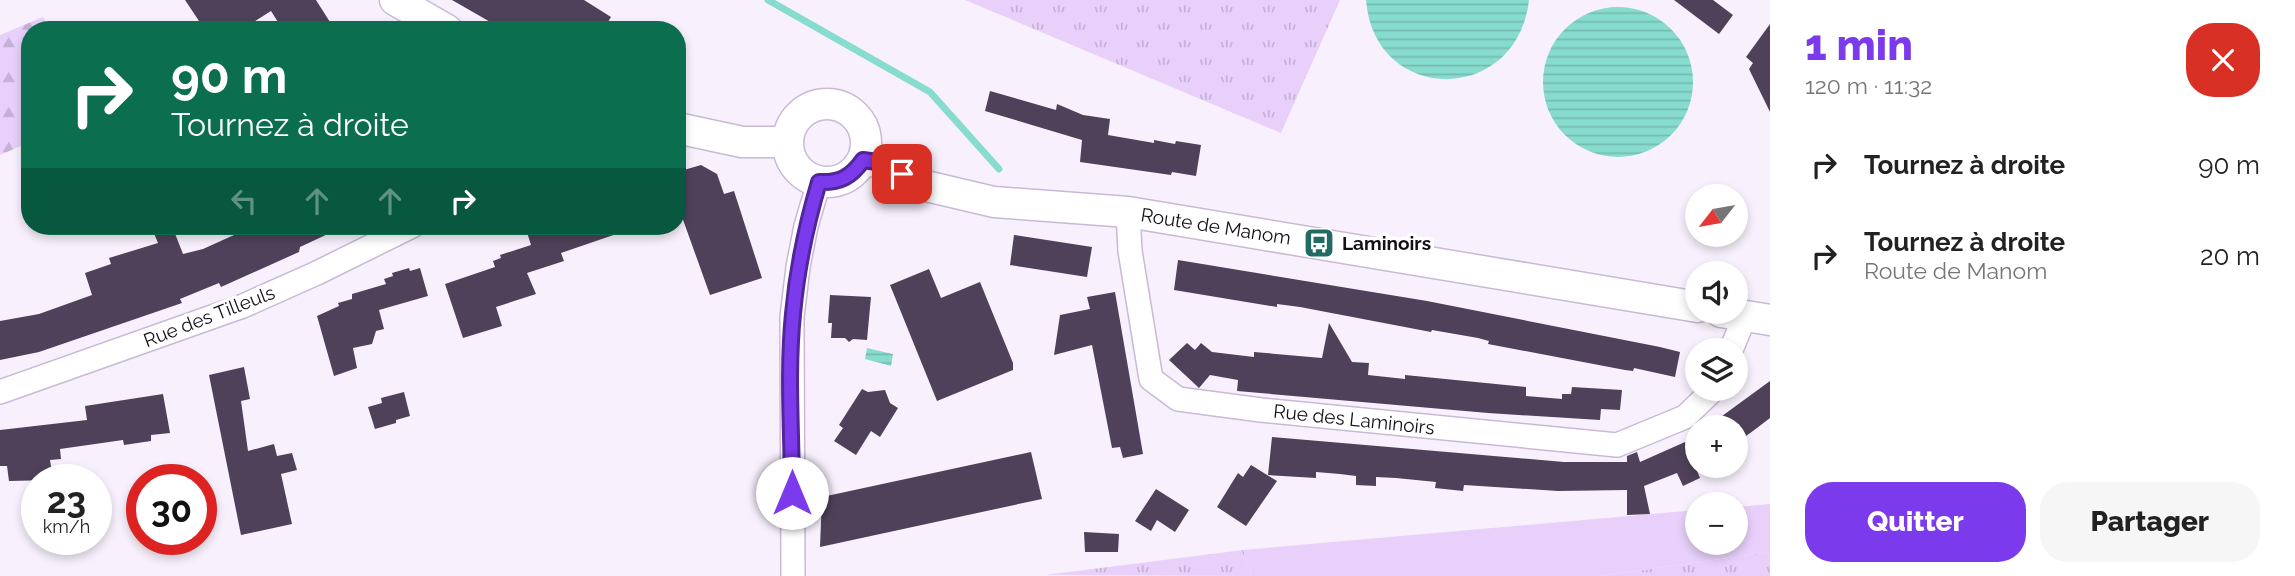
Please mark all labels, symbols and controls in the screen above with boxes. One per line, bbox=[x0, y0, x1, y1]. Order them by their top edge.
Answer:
text: 1 min bbox=[1805, 21, 1913, 70]
button: close bbox=[2186, 23, 2260, 97]
text: 90 m bbox=[171, 47, 287, 104]
icon: right bbox=[56, 49, 147, 140]
text: 120 m · 11:32 bbox=[1805, 72, 1932, 99]
text: Tournez à droite bbox=[171, 106, 409, 143]
pin bbox=[872, 144, 932, 204]
icon: right bbox=[1805, 146, 1843, 184]
text: Tournez à droite bbox=[1864, 150, 2065, 180]
text: 90 m bbox=[2198, 150, 2260, 180]
icon: arrive bbox=[883, 155, 921, 193]
icon: left bbox=[225, 182, 263, 220]
icon: ahead bbox=[298, 182, 336, 220]
icon: ahead bbox=[371, 182, 409, 220]
icon: right bbox=[444, 182, 482, 220]
north arrow bbox=[1685, 184, 1748, 247]
map controls bbox=[1685, 184, 1748, 555]
street label: Route de Manom bbox=[1139, 203, 1293, 249]
bus stop icon: Laminoirs bbox=[1302, 226, 1336, 260]
text: Tournez à droite bbox=[1864, 227, 2065, 257]
place label: Laminoirs bbox=[1342, 232, 1431, 254]
icon: right bbox=[1805, 237, 1843, 275]
text: 20 m bbox=[2200, 241, 2260, 271]
text: Route de Manom bbox=[1864, 257, 2047, 284]
button: sound bbox=[1685, 261, 1748, 324]
street label: Rue des Tilleuls bbox=[140, 281, 278, 351]
button: layers bbox=[1685, 338, 1748, 401]
street label: Rue des Laminoirs bbox=[1272, 400, 1436, 438]
button: + bbox=[1685, 415, 1748, 478]
position arrow bbox=[755, 456, 829, 530]
speed limit sign: 30 bbox=[126, 464, 217, 555]
text: 23 bbox=[47, 480, 86, 521]
button: Quitter bbox=[1805, 482, 2026, 562]
button: Partager bbox=[2040, 482, 2260, 562]
button: − bbox=[1685, 492, 1748, 555]
text: km/h bbox=[43, 516, 90, 537]

